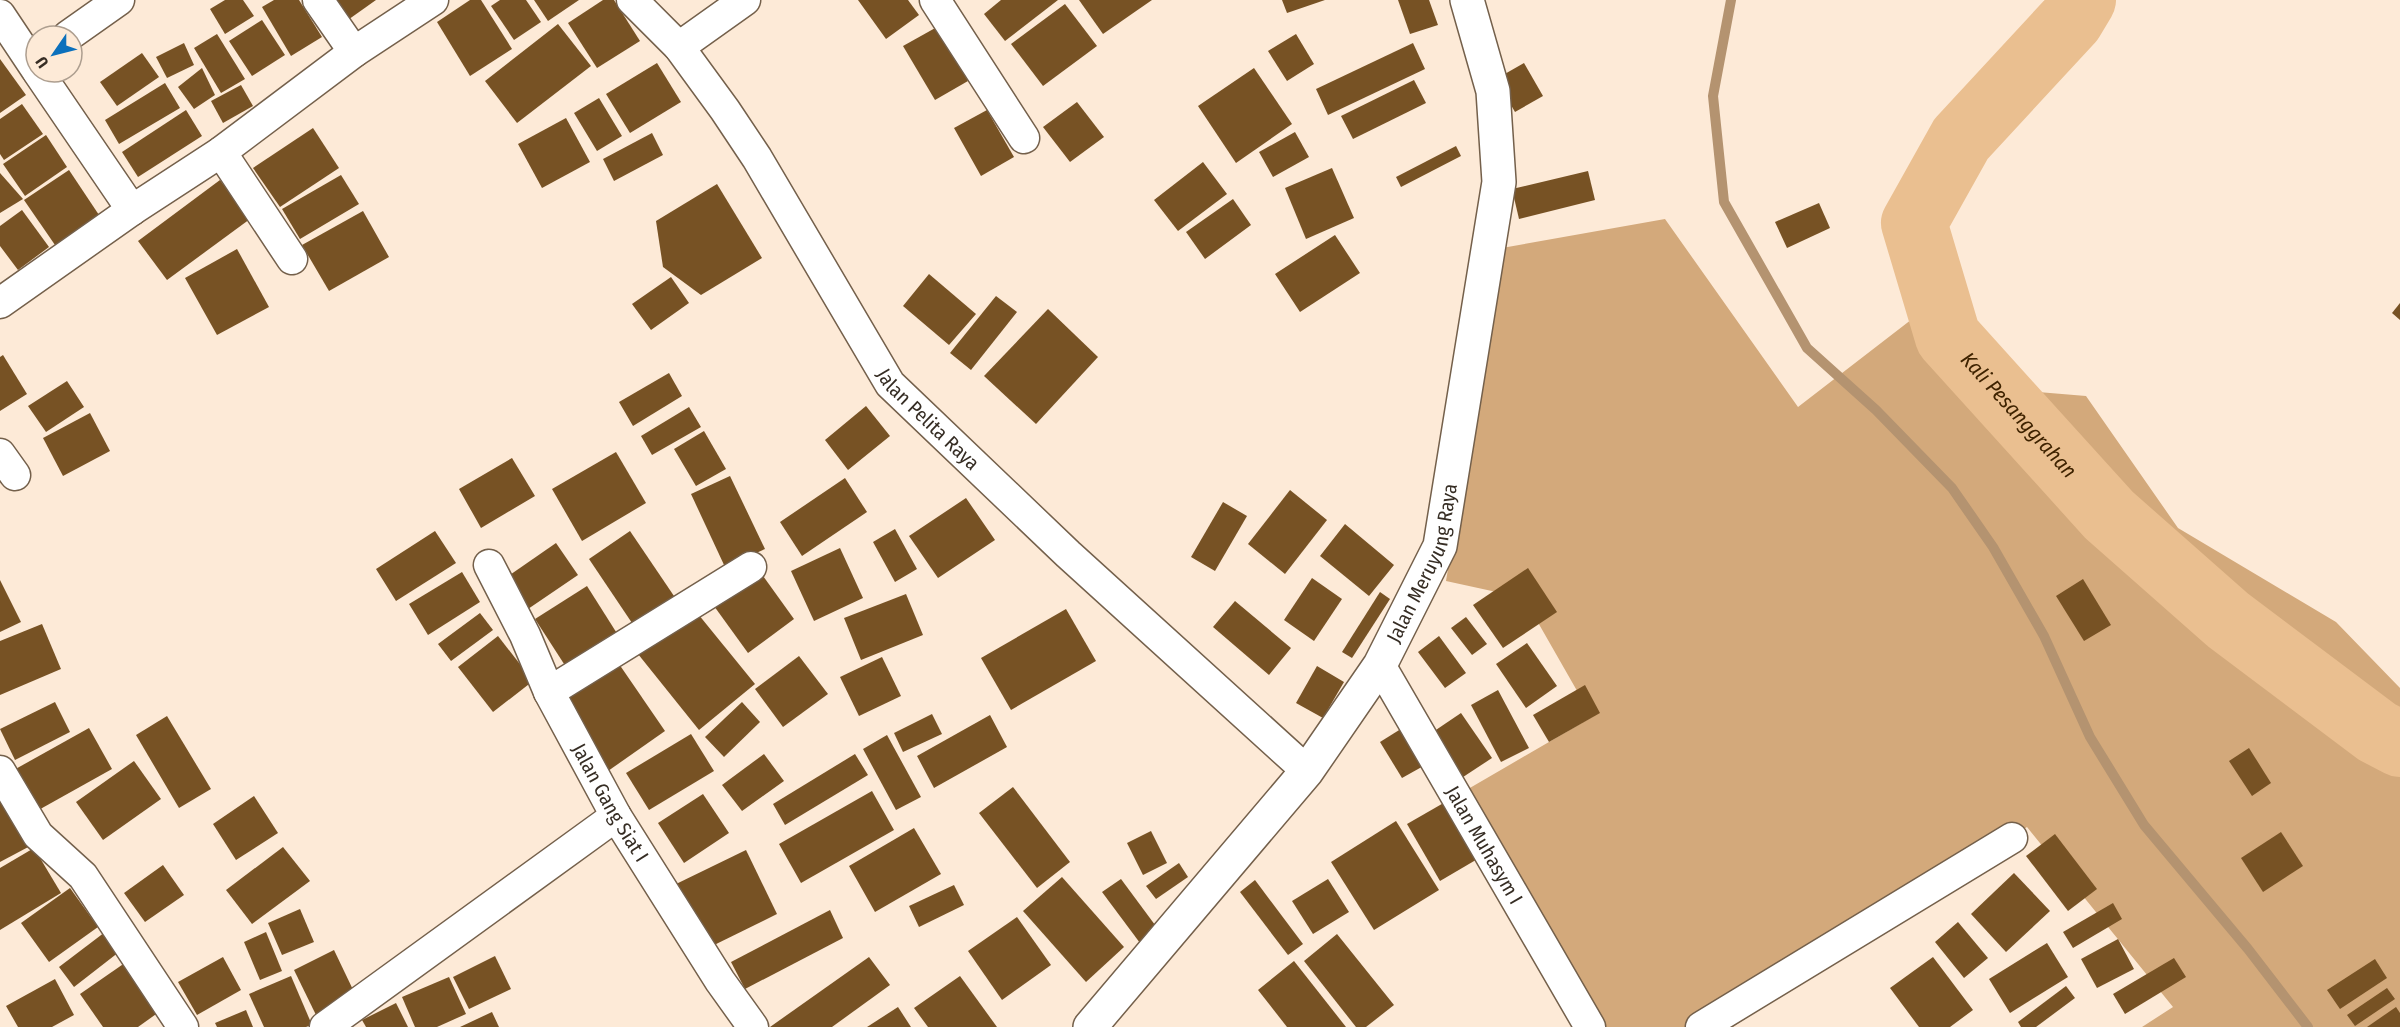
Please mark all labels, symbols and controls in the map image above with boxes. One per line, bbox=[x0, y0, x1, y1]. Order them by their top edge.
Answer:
north arrow bbox=[24, 24, 84, 84]
text: U bbox=[32, 53, 53, 72]
water label: Kali Pesanggrahan bbox=[1955, 347, 2082, 484]
street label: Jalan Pelita Raya bbox=[872, 364, 984, 475]
street label: Jalan Meruyung Raya bbox=[1381, 482, 1462, 646]
street label: Jalan Gang Siat I bbox=[567, 739, 654, 866]
street label: Jalan Muhasym I bbox=[1441, 781, 1528, 908]

